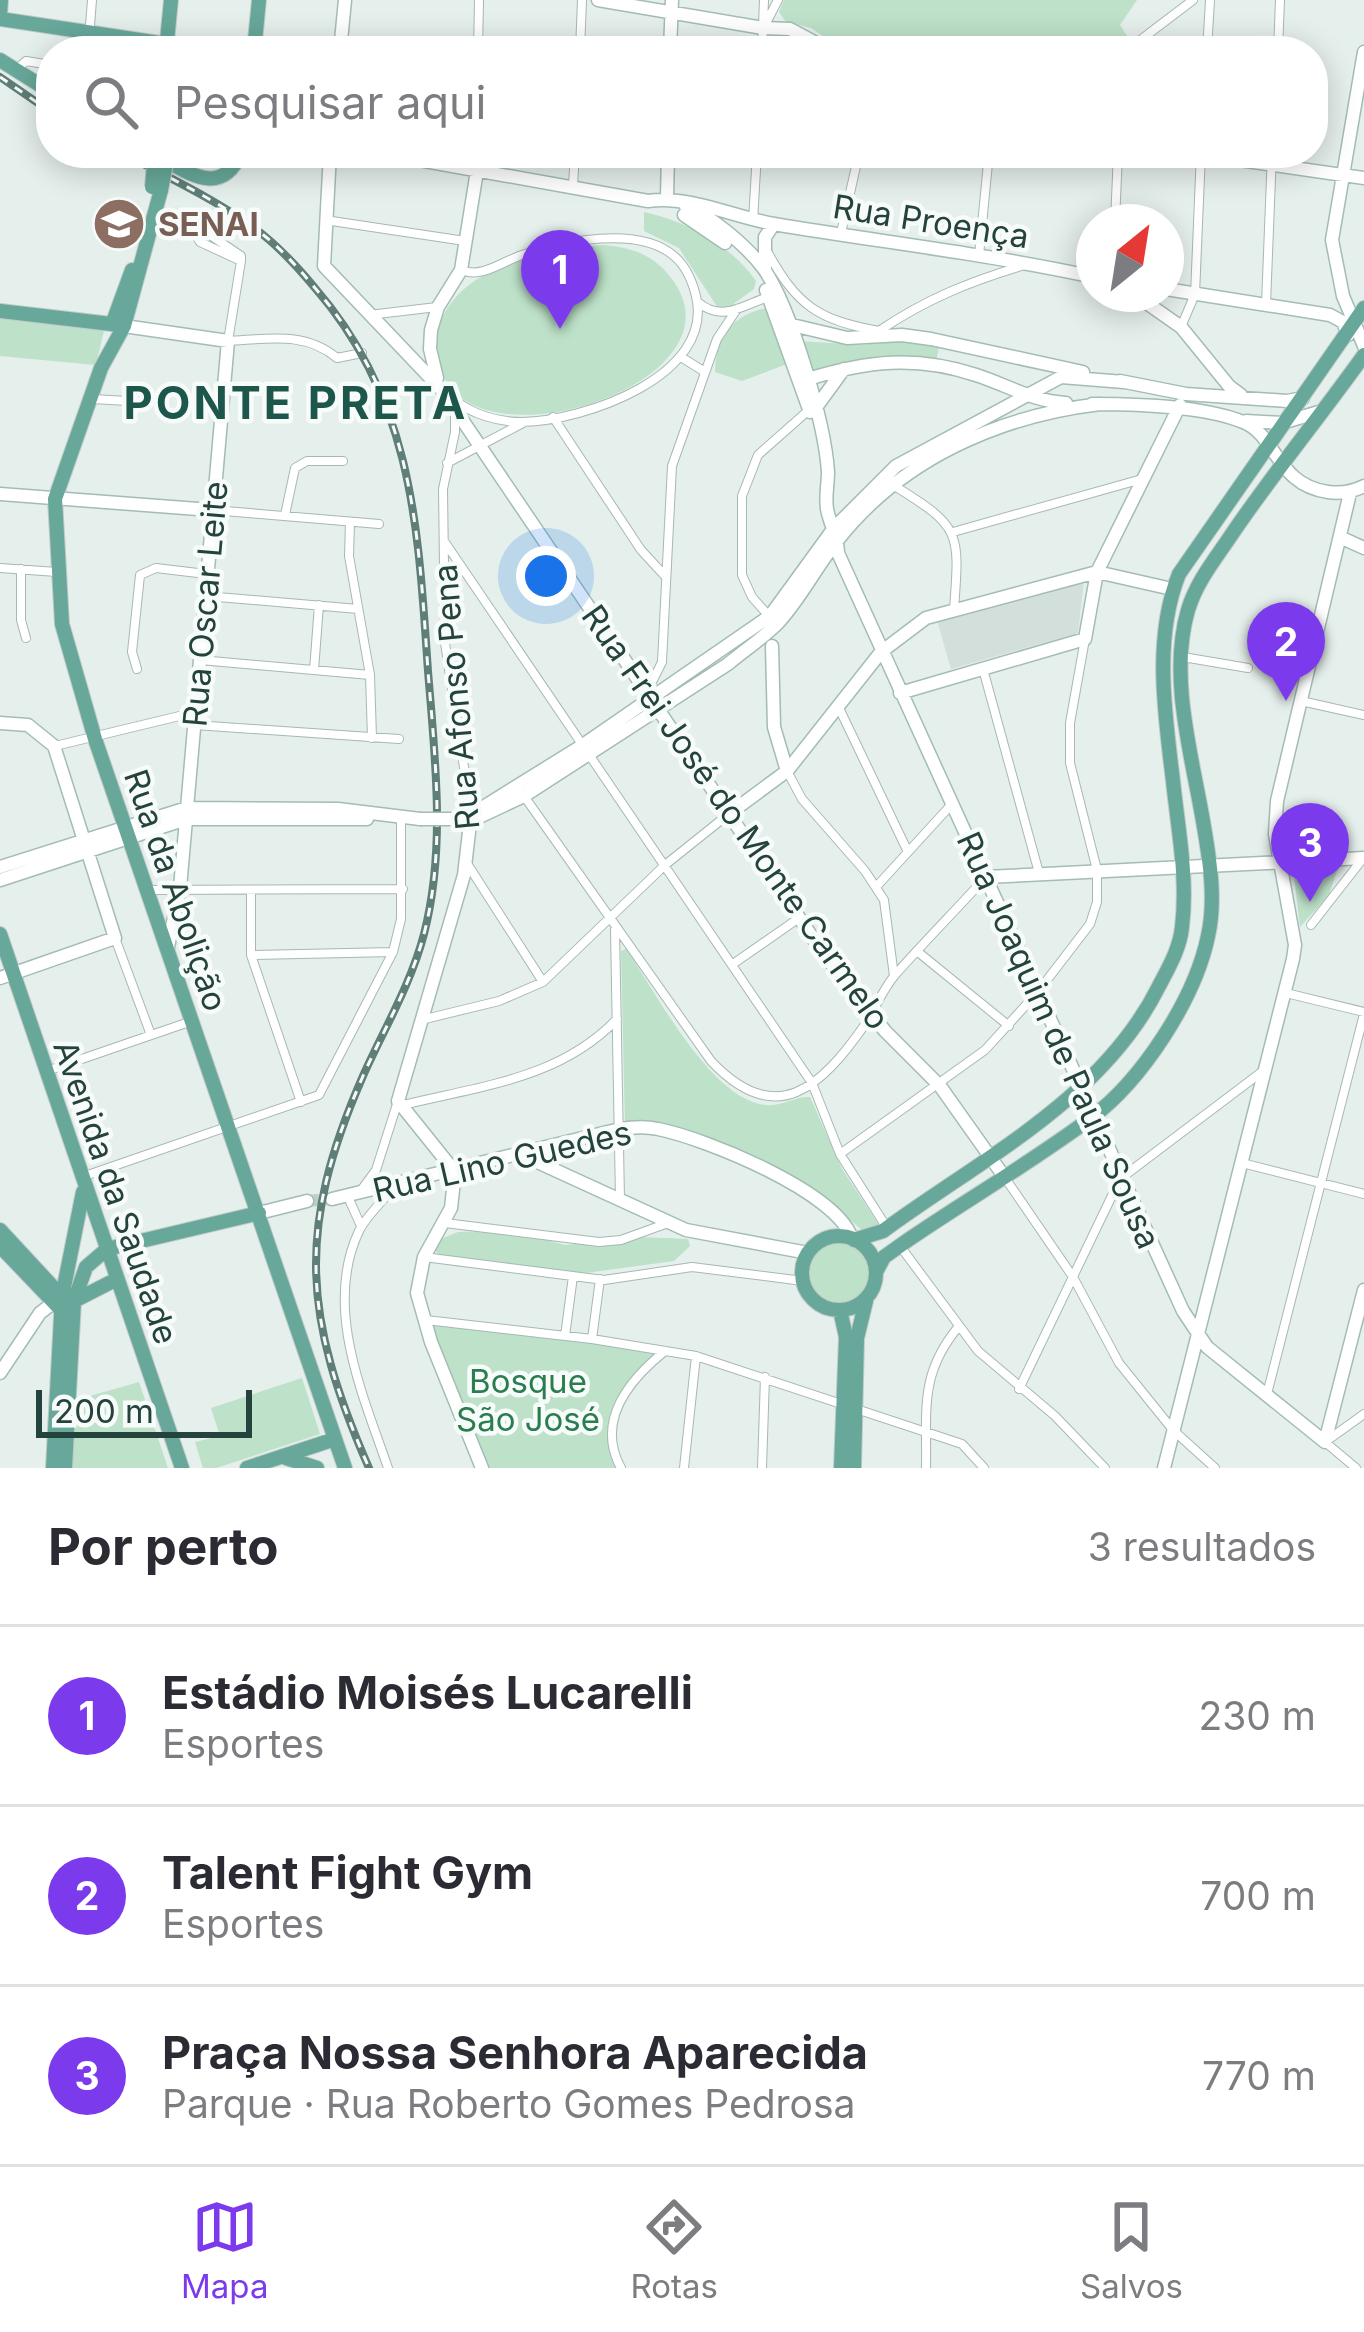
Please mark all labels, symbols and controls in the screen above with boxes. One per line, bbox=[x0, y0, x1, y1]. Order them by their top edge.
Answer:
search box bbox=[36, 36, 1328, 168]
icon: search bbox=[78, 69, 144, 135]
text: Pesquisar aqui bbox=[174, 75, 487, 130]
street label: Rua Proença bbox=[830, 186, 1032, 256]
school or university icon: SENAI bbox=[91, 196, 147, 252]
place label: SENAI bbox=[158, 204, 259, 244]
north arrow bbox=[1076, 204, 1184, 312]
pin: 1 bbox=[521, 230, 599, 329]
district label: PONTE PRETA bbox=[124, 375, 468, 430]
street label: Rua Oscar Leite bbox=[174, 480, 236, 728]
your location bbox=[516, 546, 576, 606]
street label: Rua Afonso Pena bbox=[424, 563, 488, 831]
street label: Rua Frei José do Monte Carmelo bbox=[574, 597, 898, 1037]
pin: 2 bbox=[1247, 602, 1325, 701]
street label: Rua da Abolição bbox=[116, 764, 236, 1016]
pin: 3 bbox=[1271, 803, 1349, 902]
street label: Rua Joaquim de Paula Sousa bbox=[949, 825, 1169, 1255]
street label: Avenida da Saudade bbox=[45, 1035, 187, 1349]
street label: Rua Lino Guedes bbox=[369, 1112, 635, 1210]
park label: Bosque São José bbox=[456, 1361, 600, 1439]
scale bar bbox=[36, 1384, 252, 1437]
text: 200 m bbox=[54, 1391, 154, 1431]
text: Por perto bbox=[48, 1516, 279, 1577]
text: 3 resultados bbox=[1088, 1523, 1316, 1570]
text: Estádio Moisés Lucarelli bbox=[162, 1665, 693, 1720]
text: 1 bbox=[79, 1692, 95, 1739]
text: 230 m bbox=[1198, 1692, 1316, 1739]
text: Esportes bbox=[162, 1720, 324, 1767]
text: Talent Fight Gym bbox=[162, 1845, 533, 1900]
text: 2 bbox=[75, 1872, 99, 1919]
text: 700 m bbox=[1200, 1872, 1316, 1919]
text: Esportes bbox=[162, 1900, 324, 1947]
text: Praça Nossa Senhora Aparecida bbox=[162, 2025, 868, 2080]
text: 3 bbox=[74, 2052, 100, 2099]
text: 770 m bbox=[1202, 2052, 1316, 2099]
text: Parque · Rua Roberto Gomes Pedrosa bbox=[162, 2080, 855, 2127]
tab: Mapa bbox=[181, 2194, 268, 2306]
tab: Rotas bbox=[630, 2194, 718, 2306]
tab: Salvos bbox=[1080, 2194, 1183, 2306]

